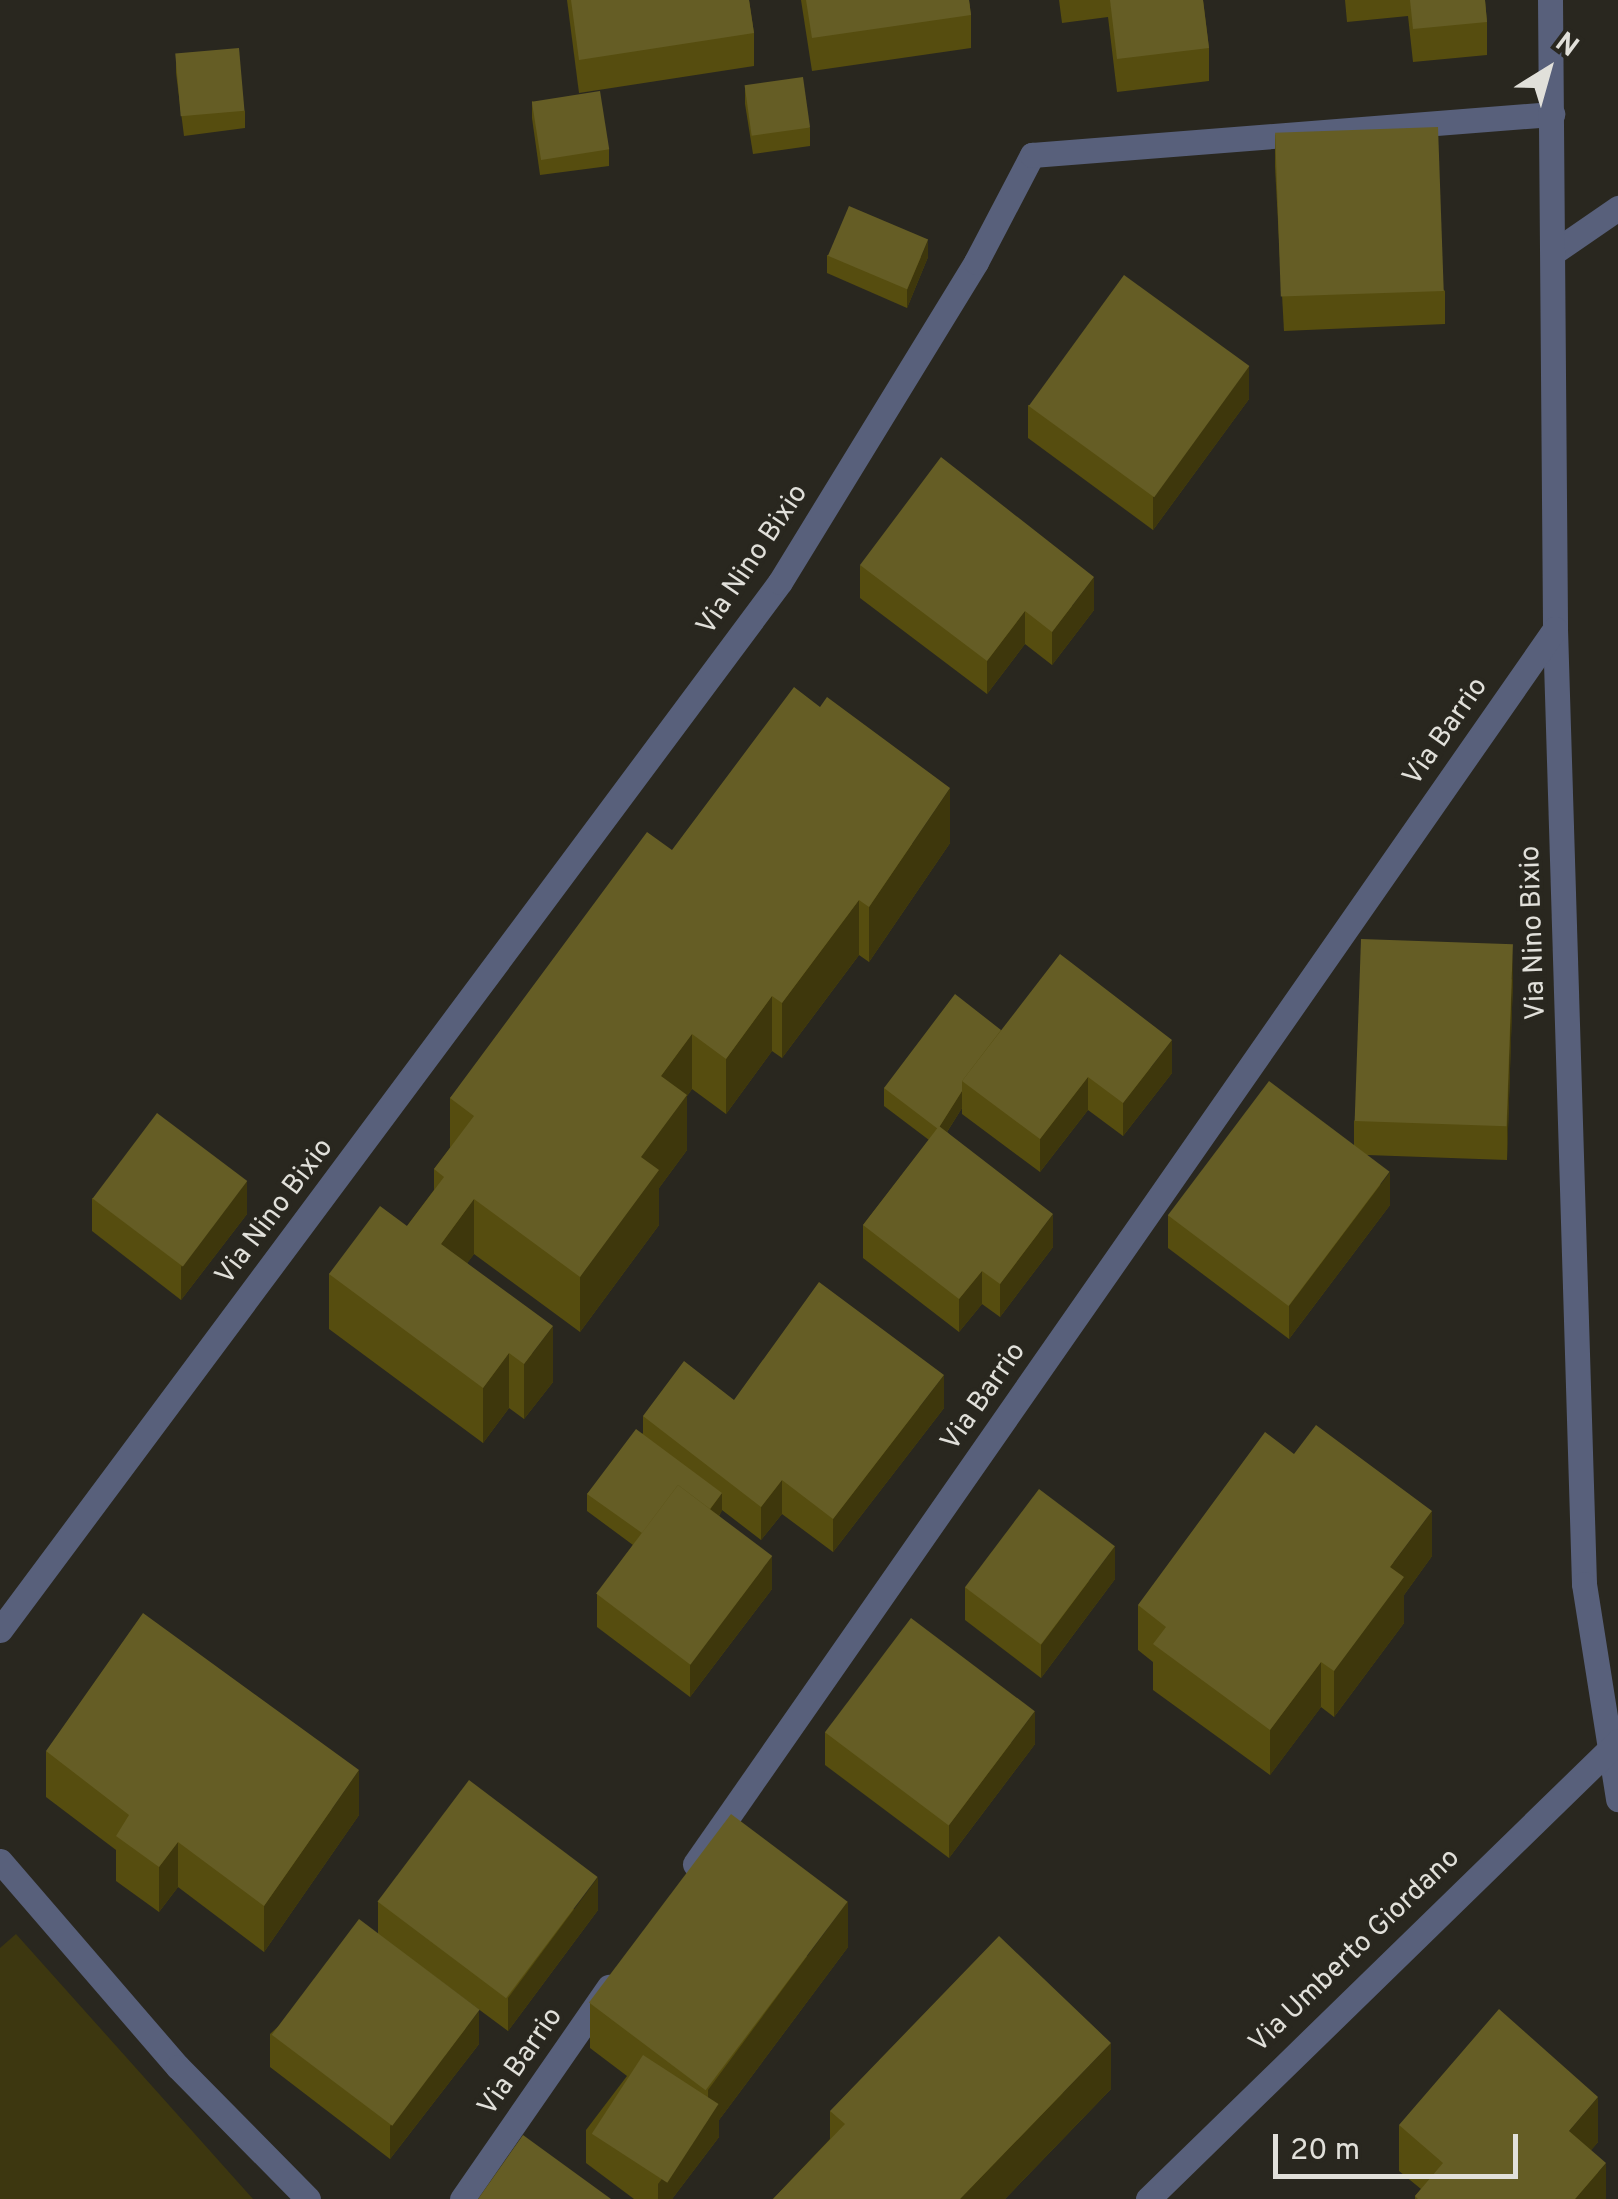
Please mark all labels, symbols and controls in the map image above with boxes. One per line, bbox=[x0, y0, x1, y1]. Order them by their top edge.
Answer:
north arrow bbox=[1498, 20, 1598, 120]
text: N bbox=[1547, 26, 1585, 66]
street label: Via Nino Bixio bbox=[690, 478, 816, 642]
street label: Via Barrio bbox=[1396, 671, 1496, 793]
street label: Via Nino Bixio bbox=[1514, 845, 1554, 1021]
street label: Via Nino Bixio bbox=[209, 1132, 341, 1292]
street label: Via Barrio bbox=[934, 1336, 1034, 1458]
street label: Via Umberto Giordano bbox=[1243, 1842, 1467, 2060]
street label: Via Barrio bbox=[471, 2001, 571, 2123]
scale bar bbox=[1278, 2114, 1523, 2176]
text: 20 m bbox=[1290, 2133, 1360, 2170]

